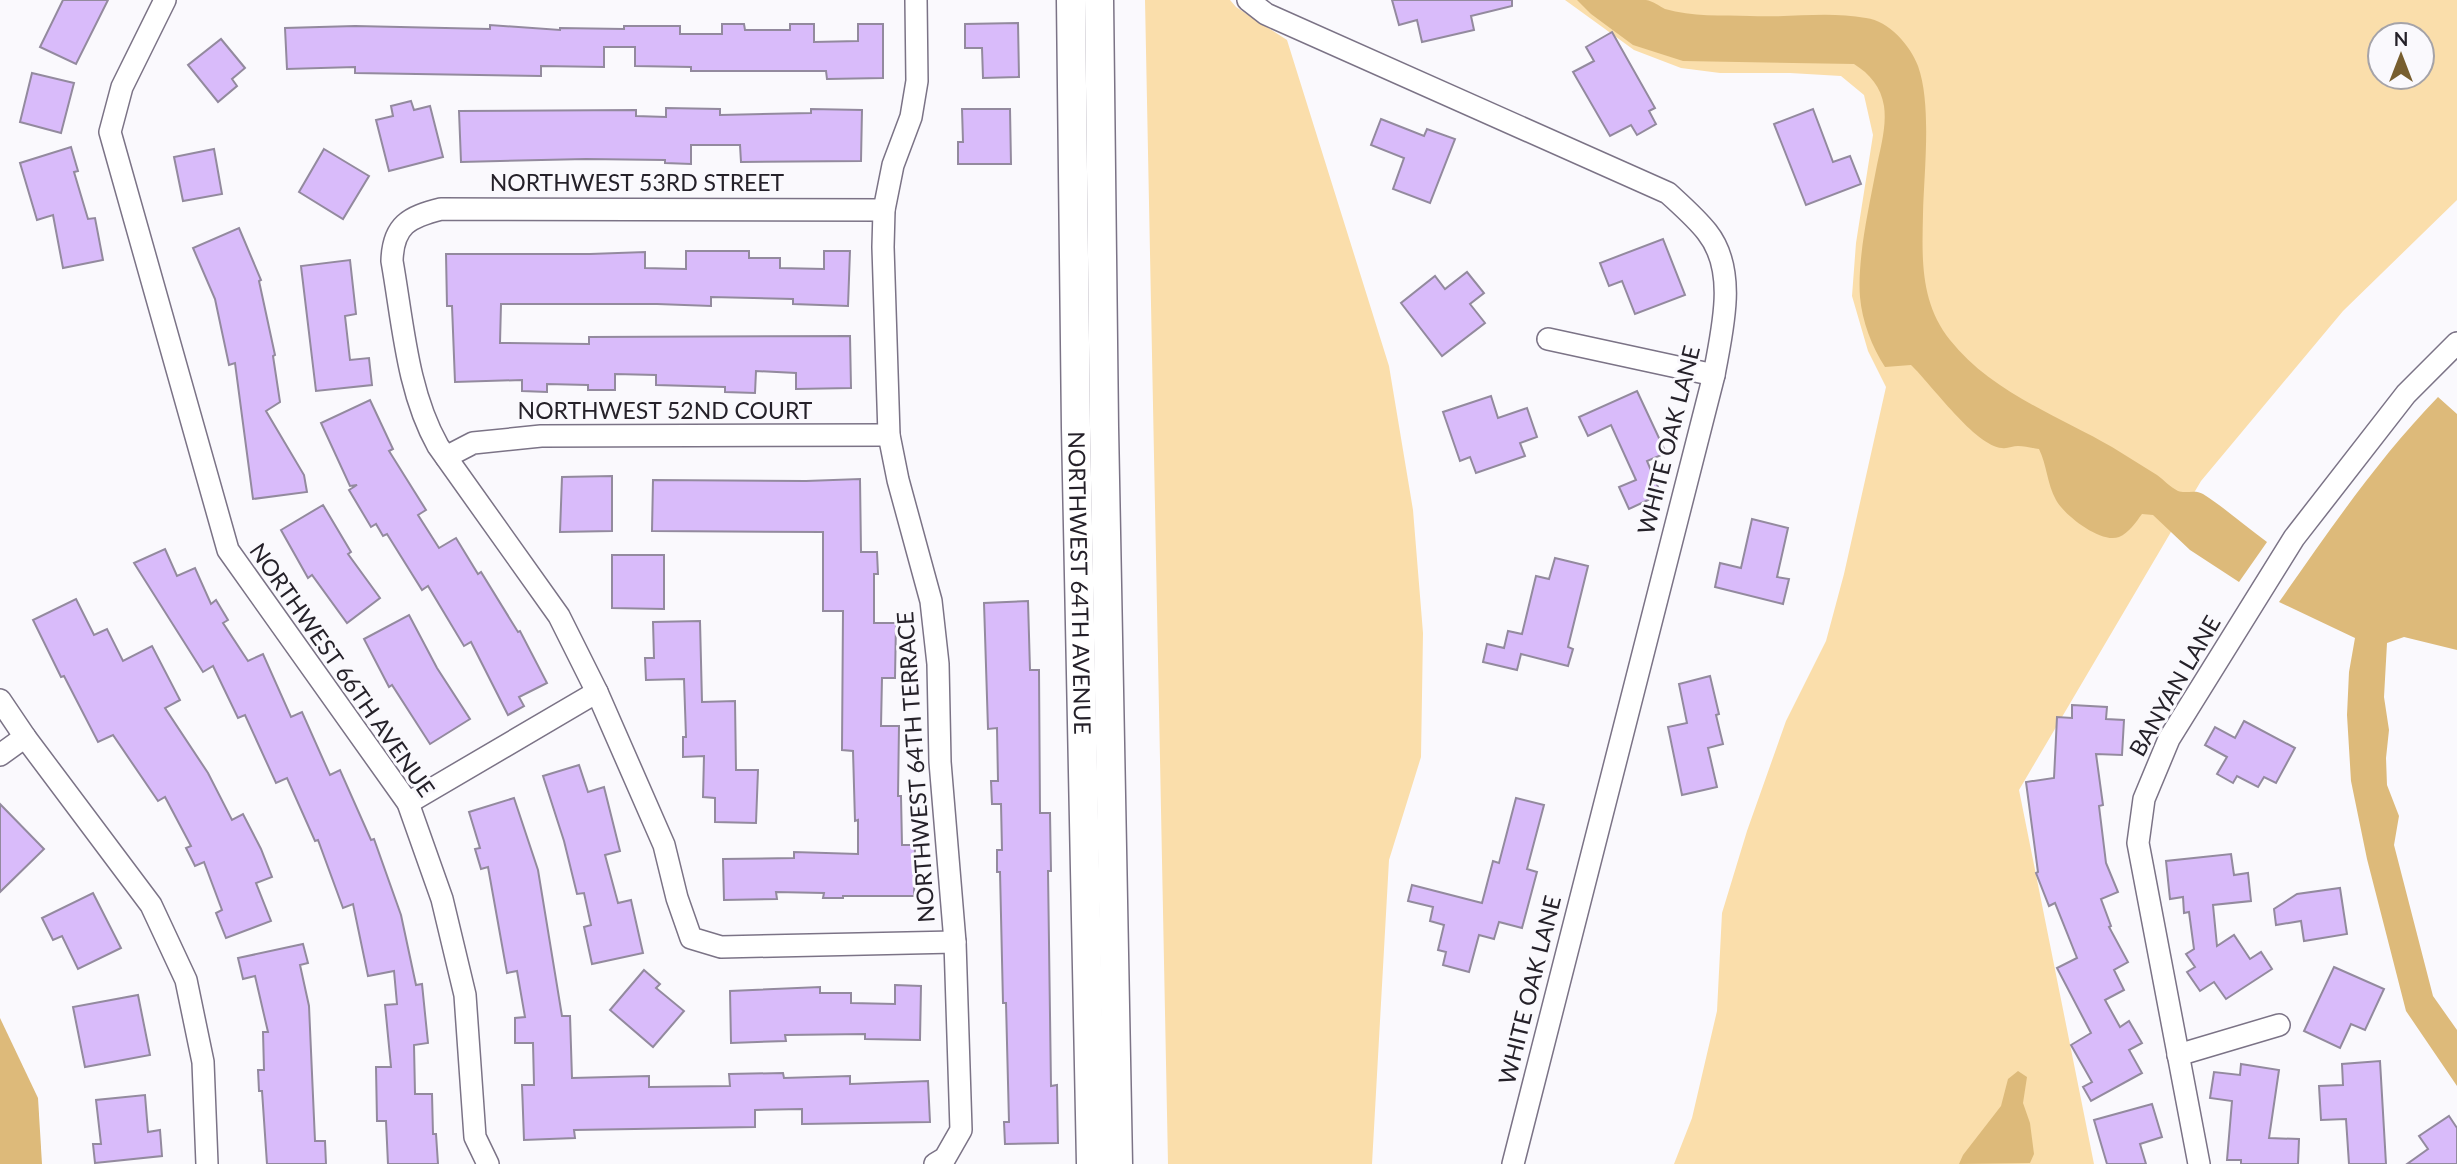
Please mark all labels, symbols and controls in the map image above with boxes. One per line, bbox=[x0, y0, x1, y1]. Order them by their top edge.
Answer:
north arrow bbox=[2366, 21, 2436, 91]
text: N bbox=[2394, 27, 2408, 50]
street label: NORTHWEST 53RD STREET bbox=[490, 168, 785, 196]
street label: WHITE OAK LANE bbox=[1631, 343, 1705, 537]
street label: NORTHWEST 52ND COURT bbox=[518, 396, 813, 424]
street label: NORTHWEST 64TH AVENUE bbox=[1063, 431, 1097, 735]
street label: NORTHWEST 66TH AVENUE bbox=[244, 537, 441, 802]
street label: BANYAN LANE bbox=[2123, 610, 2226, 761]
street label: NORTHWEST 64TH TERRACE bbox=[890, 611, 940, 924]
street label: WHITE OAK LANE bbox=[1492, 893, 1566, 1087]

